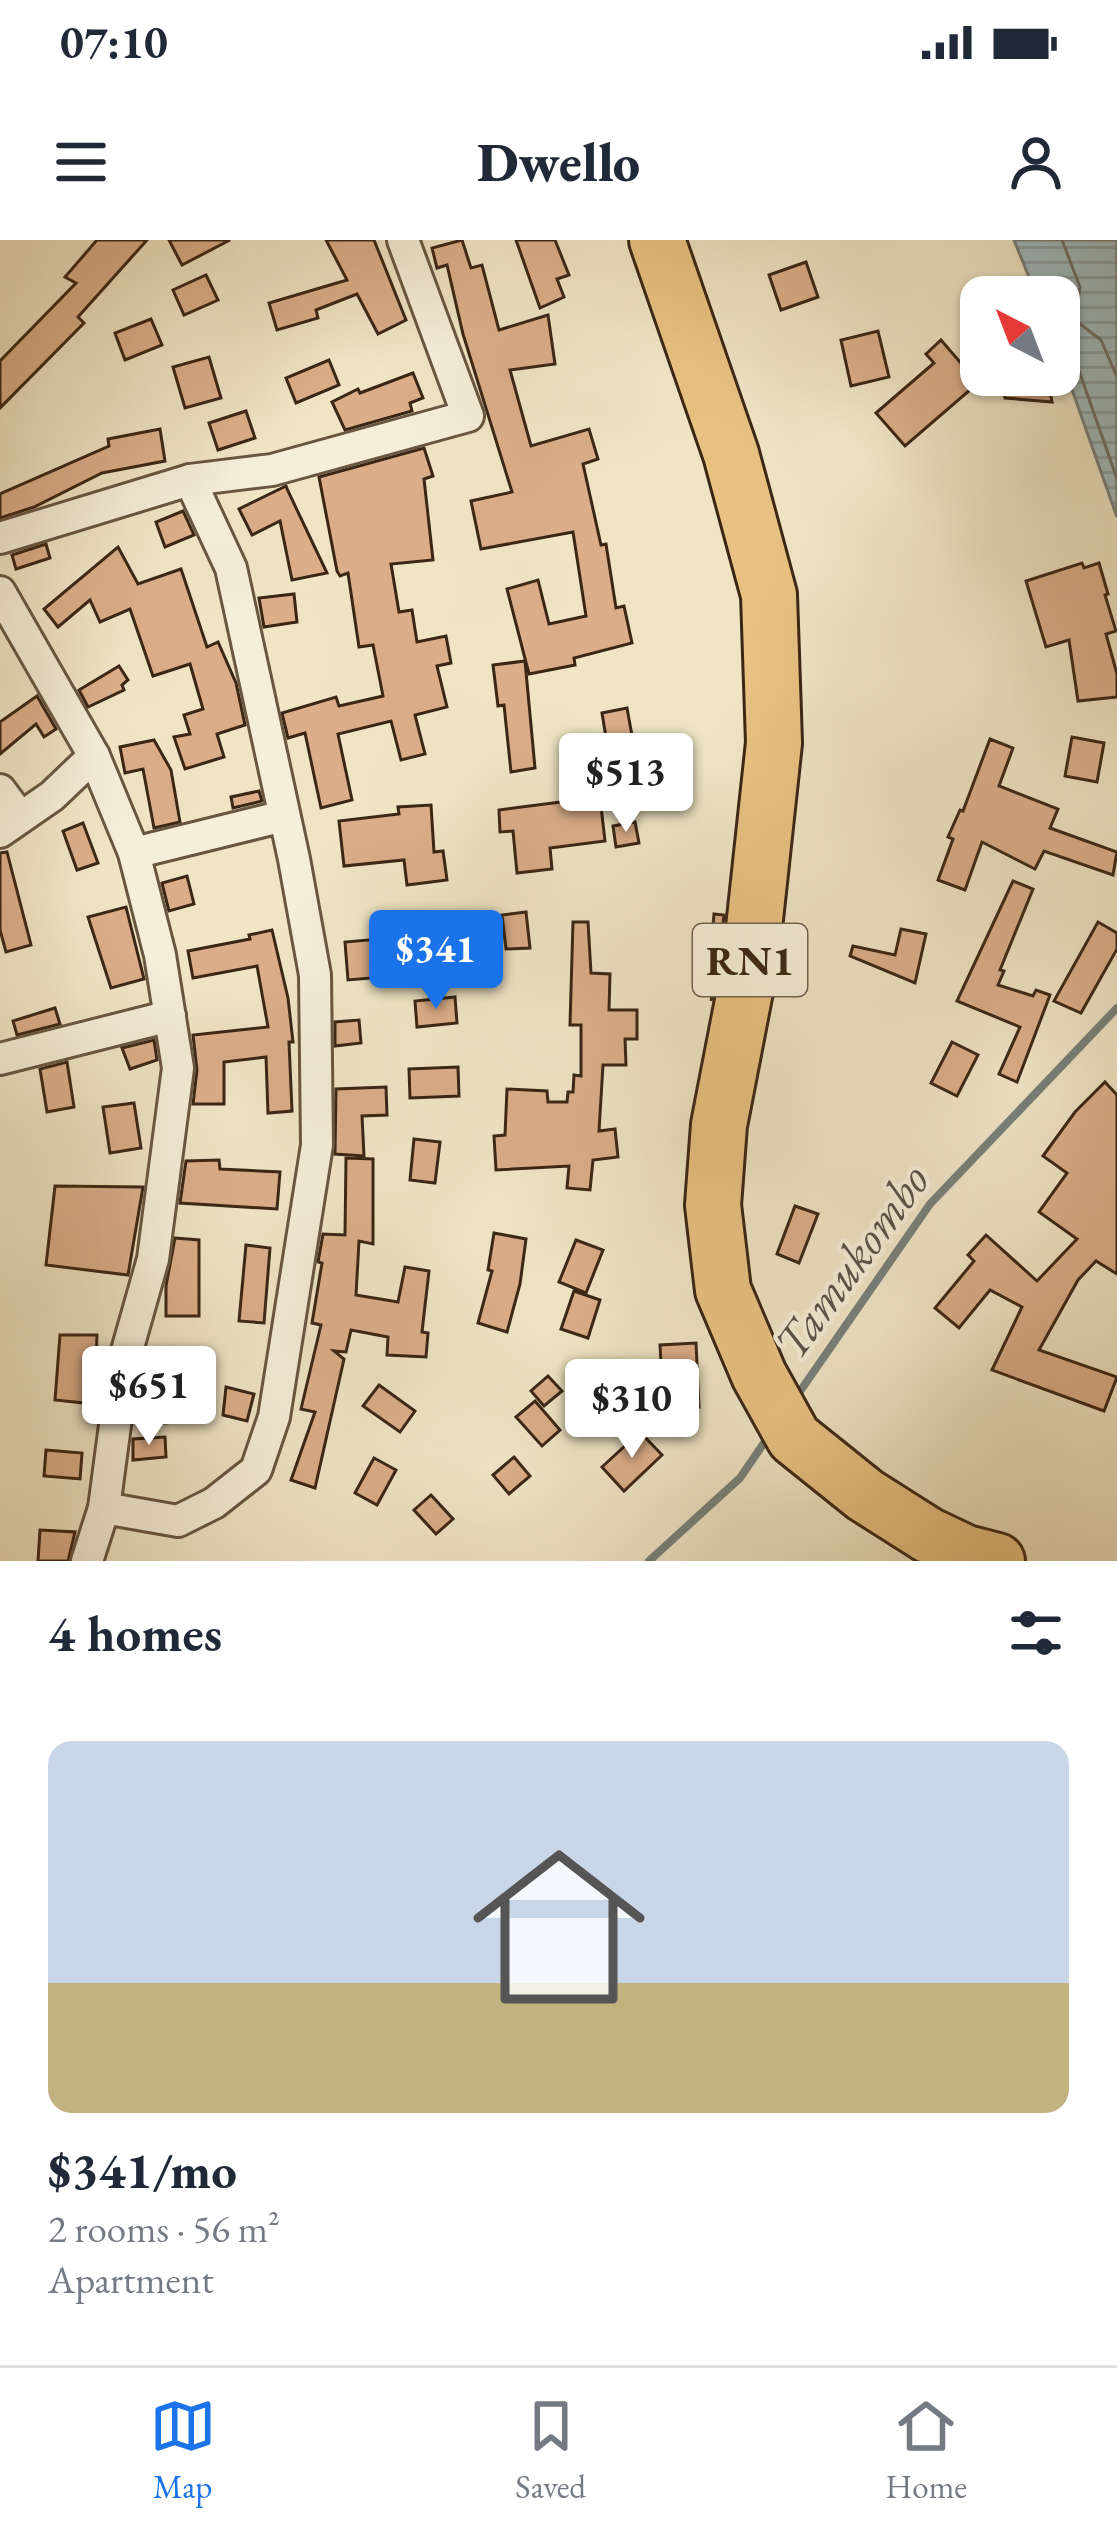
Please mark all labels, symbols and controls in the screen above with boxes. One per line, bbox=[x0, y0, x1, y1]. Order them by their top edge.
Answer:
text: 07:10 bbox=[60, 13, 168, 71]
text: Dwello bbox=[477, 127, 640, 197]
icon: menu bbox=[48, 129, 114, 195]
icon: person bbox=[1003, 129, 1069, 195]
north arrow bbox=[960, 276, 1080, 396]
map controls bbox=[960, 276, 1080, 396]
pin: $513 bbox=[555, 733, 697, 835]
text: $513 bbox=[586, 746, 666, 797]
pin: $341 bbox=[365, 910, 507, 1012]
text: $341 bbox=[396, 923, 476, 974]
road number: RN1 bbox=[693, 924, 807, 996]
water label: Tamukombo bbox=[759, 1151, 943, 1371]
pin: $651 bbox=[78, 1346, 220, 1448]
text: $651 bbox=[109, 1359, 189, 1410]
pin: $310 bbox=[561, 1359, 703, 1461]
text: $310 bbox=[592, 1372, 672, 1423]
text: 4 homes bbox=[48, 1600, 222, 1666]
icon: filters bbox=[1003, 1600, 1069, 1666]
icon: home bbox=[451, 1819, 667, 2035]
text: $341/mo bbox=[48, 2137, 237, 2203]
text: 2 rooms · 56 m² bbox=[48, 2203, 280, 2254]
text: Apartment bbox=[48, 2254, 214, 2305]
tab: Map bbox=[150, 2393, 216, 2508]
tab: Saved bbox=[515, 2393, 586, 2508]
tab: Home bbox=[886, 2393, 967, 2508]

